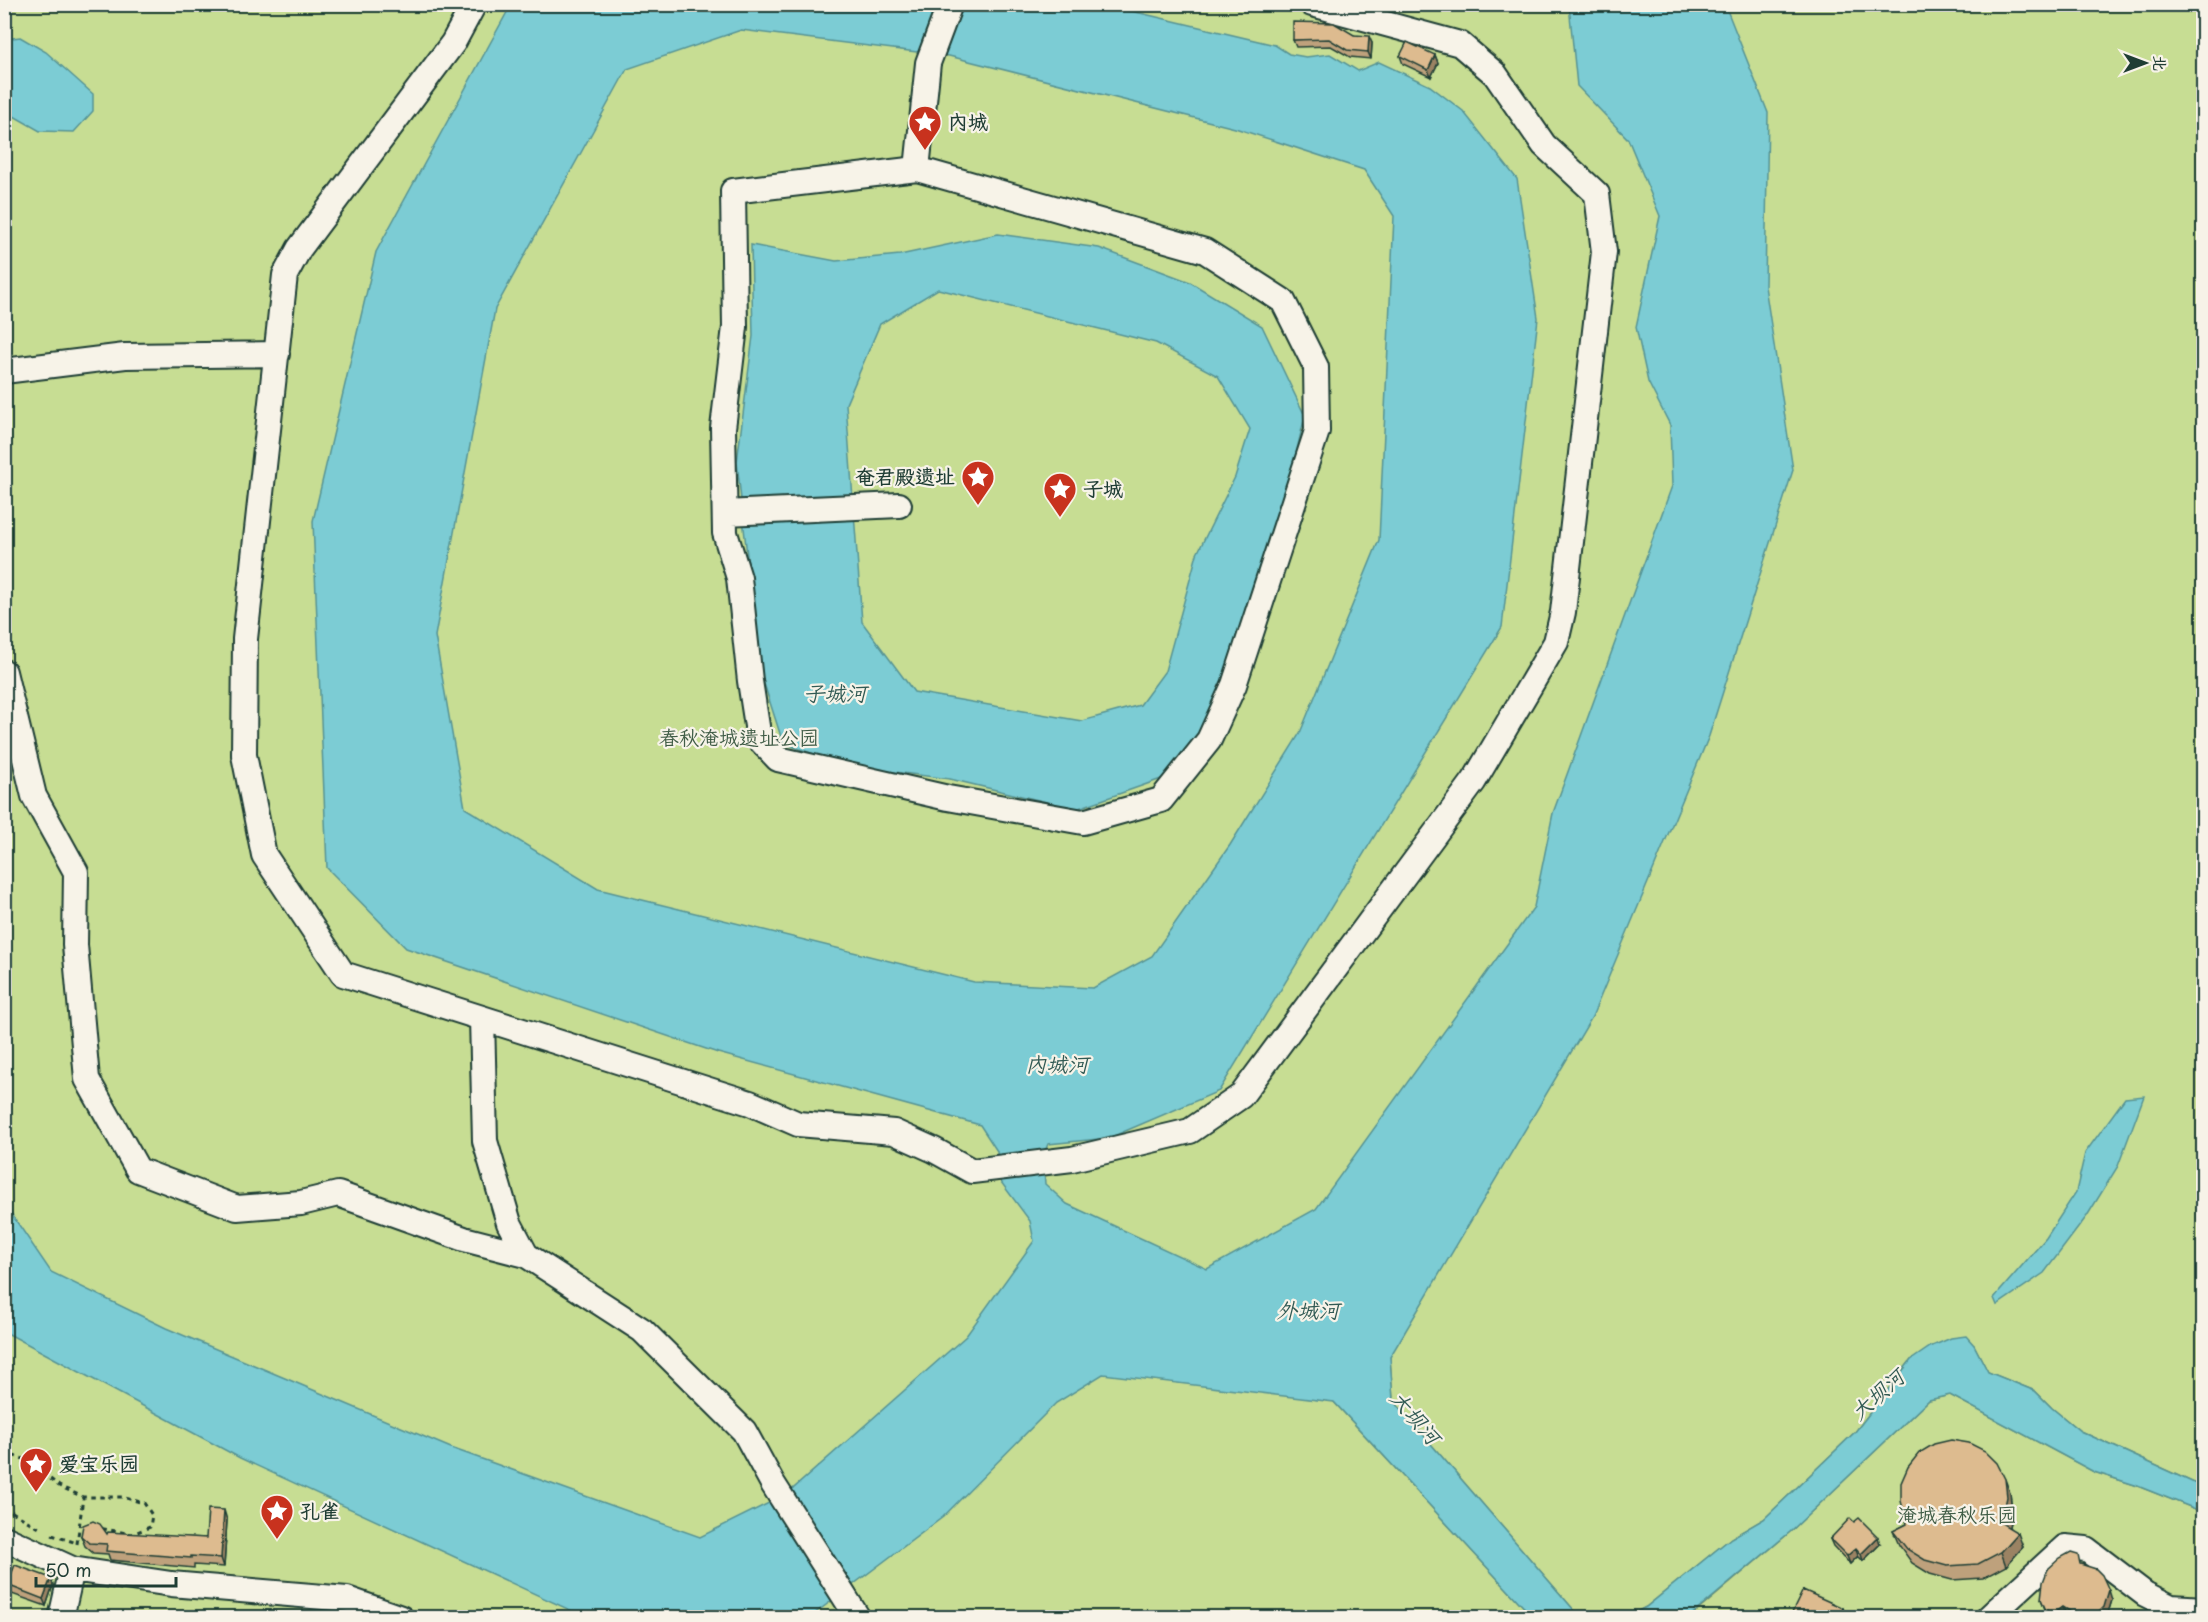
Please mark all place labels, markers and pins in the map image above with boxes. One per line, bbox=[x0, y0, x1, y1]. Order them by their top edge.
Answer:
place icon: 内城 bbox=[907, 104, 943, 151]
place label: 内城 bbox=[948, 106, 988, 136]
place icon: 奄君殿遗址 bbox=[960, 459, 996, 506]
place label: 奄君殿遗址 bbox=[855, 461, 955, 491]
place icon: 子城 bbox=[1042, 471, 1078, 518]
place label: 子城 bbox=[1083, 473, 1123, 503]
place icon: 爱宝乐园 bbox=[18, 1446, 54, 1493]
place label: 爱宝乐园 bbox=[59, 1448, 139, 1478]
place icon: 孔雀 bbox=[259, 1493, 295, 1540]
place label: 孔雀 bbox=[300, 1495, 340, 1525]

